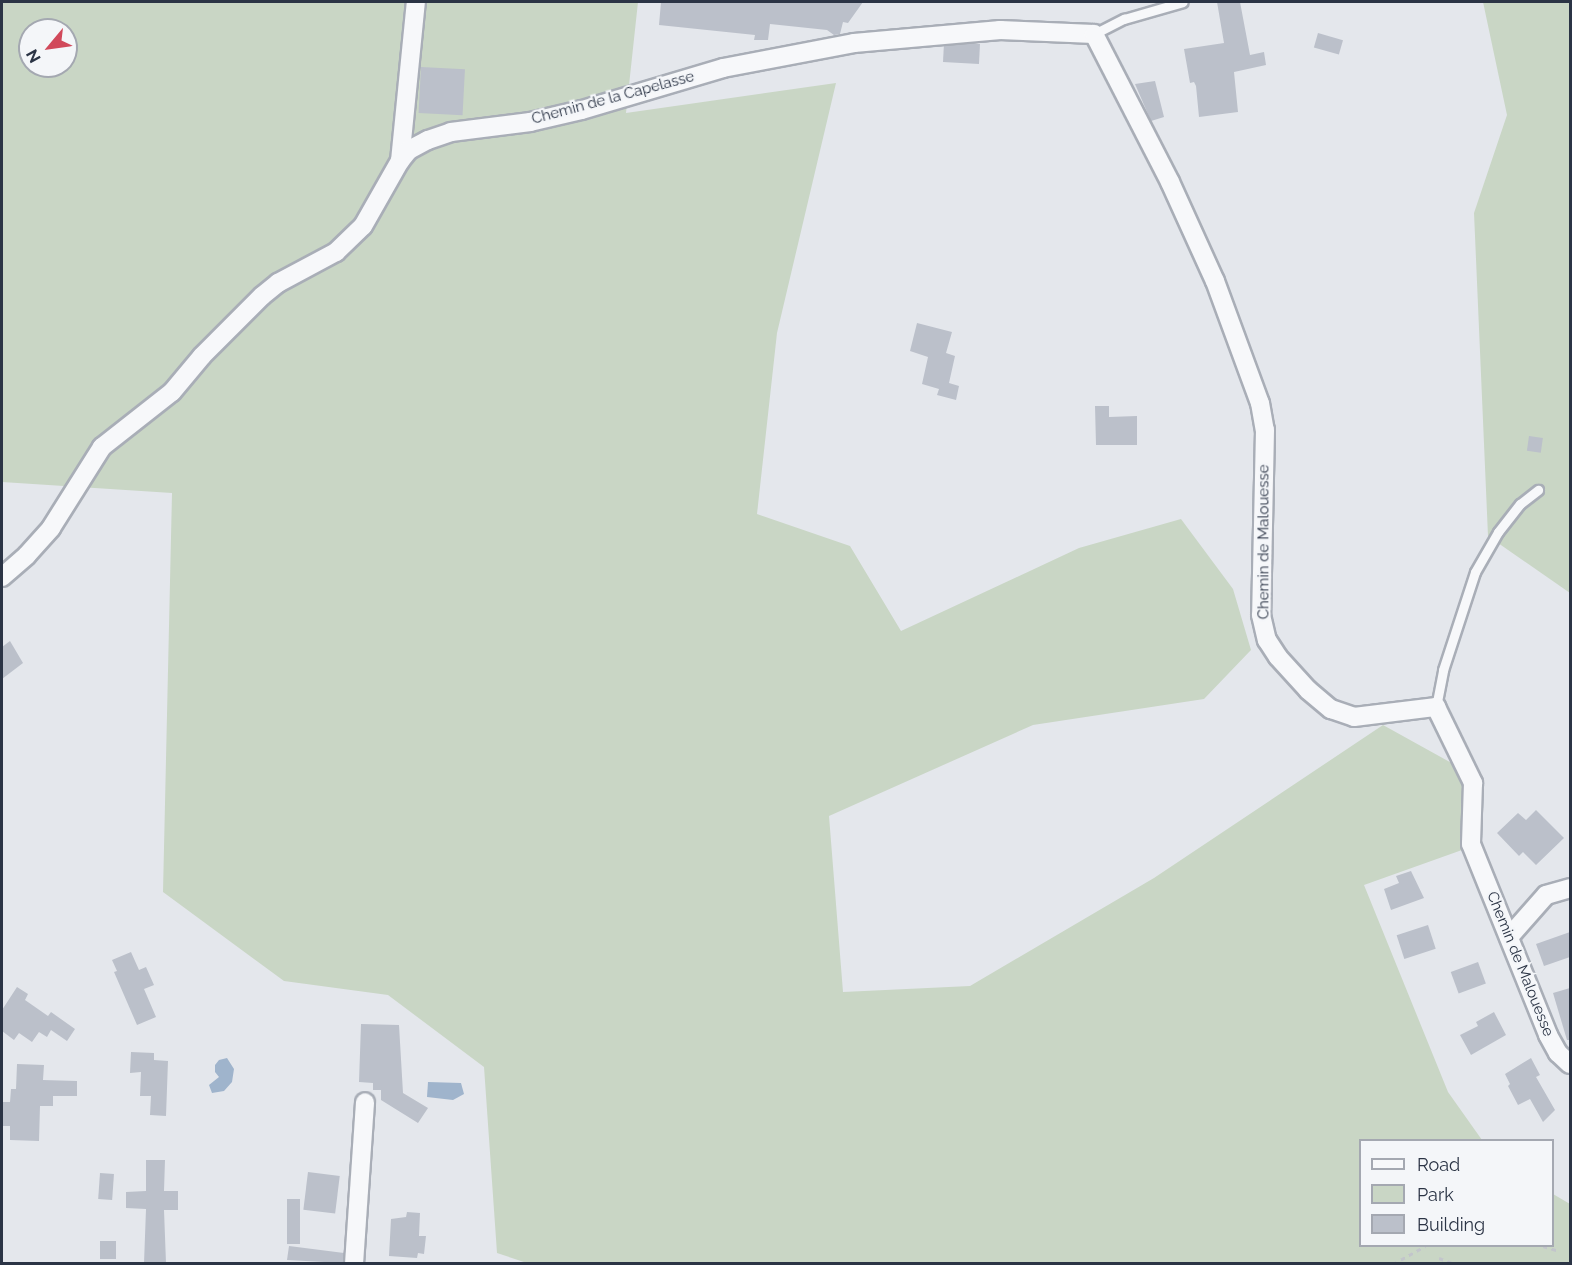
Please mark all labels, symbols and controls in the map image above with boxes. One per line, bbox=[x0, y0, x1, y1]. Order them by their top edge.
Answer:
north arrow bbox=[18, 18, 78, 78]
text: N bbox=[22, 46, 45, 66]
street label: Chemin de la Capelasse bbox=[530, 68, 696, 128]
street label: Chemin de Malouesse bbox=[1255, 465, 1273, 619]
street label: Chemin de Malouesse bbox=[1483, 889, 1557, 1039]
legend bbox=[1359, 1139, 1554, 1247]
text: Road bbox=[1417, 1154, 1460, 1175]
text: Park bbox=[1417, 1184, 1454, 1205]
text: Building bbox=[1417, 1214, 1485, 1235]

